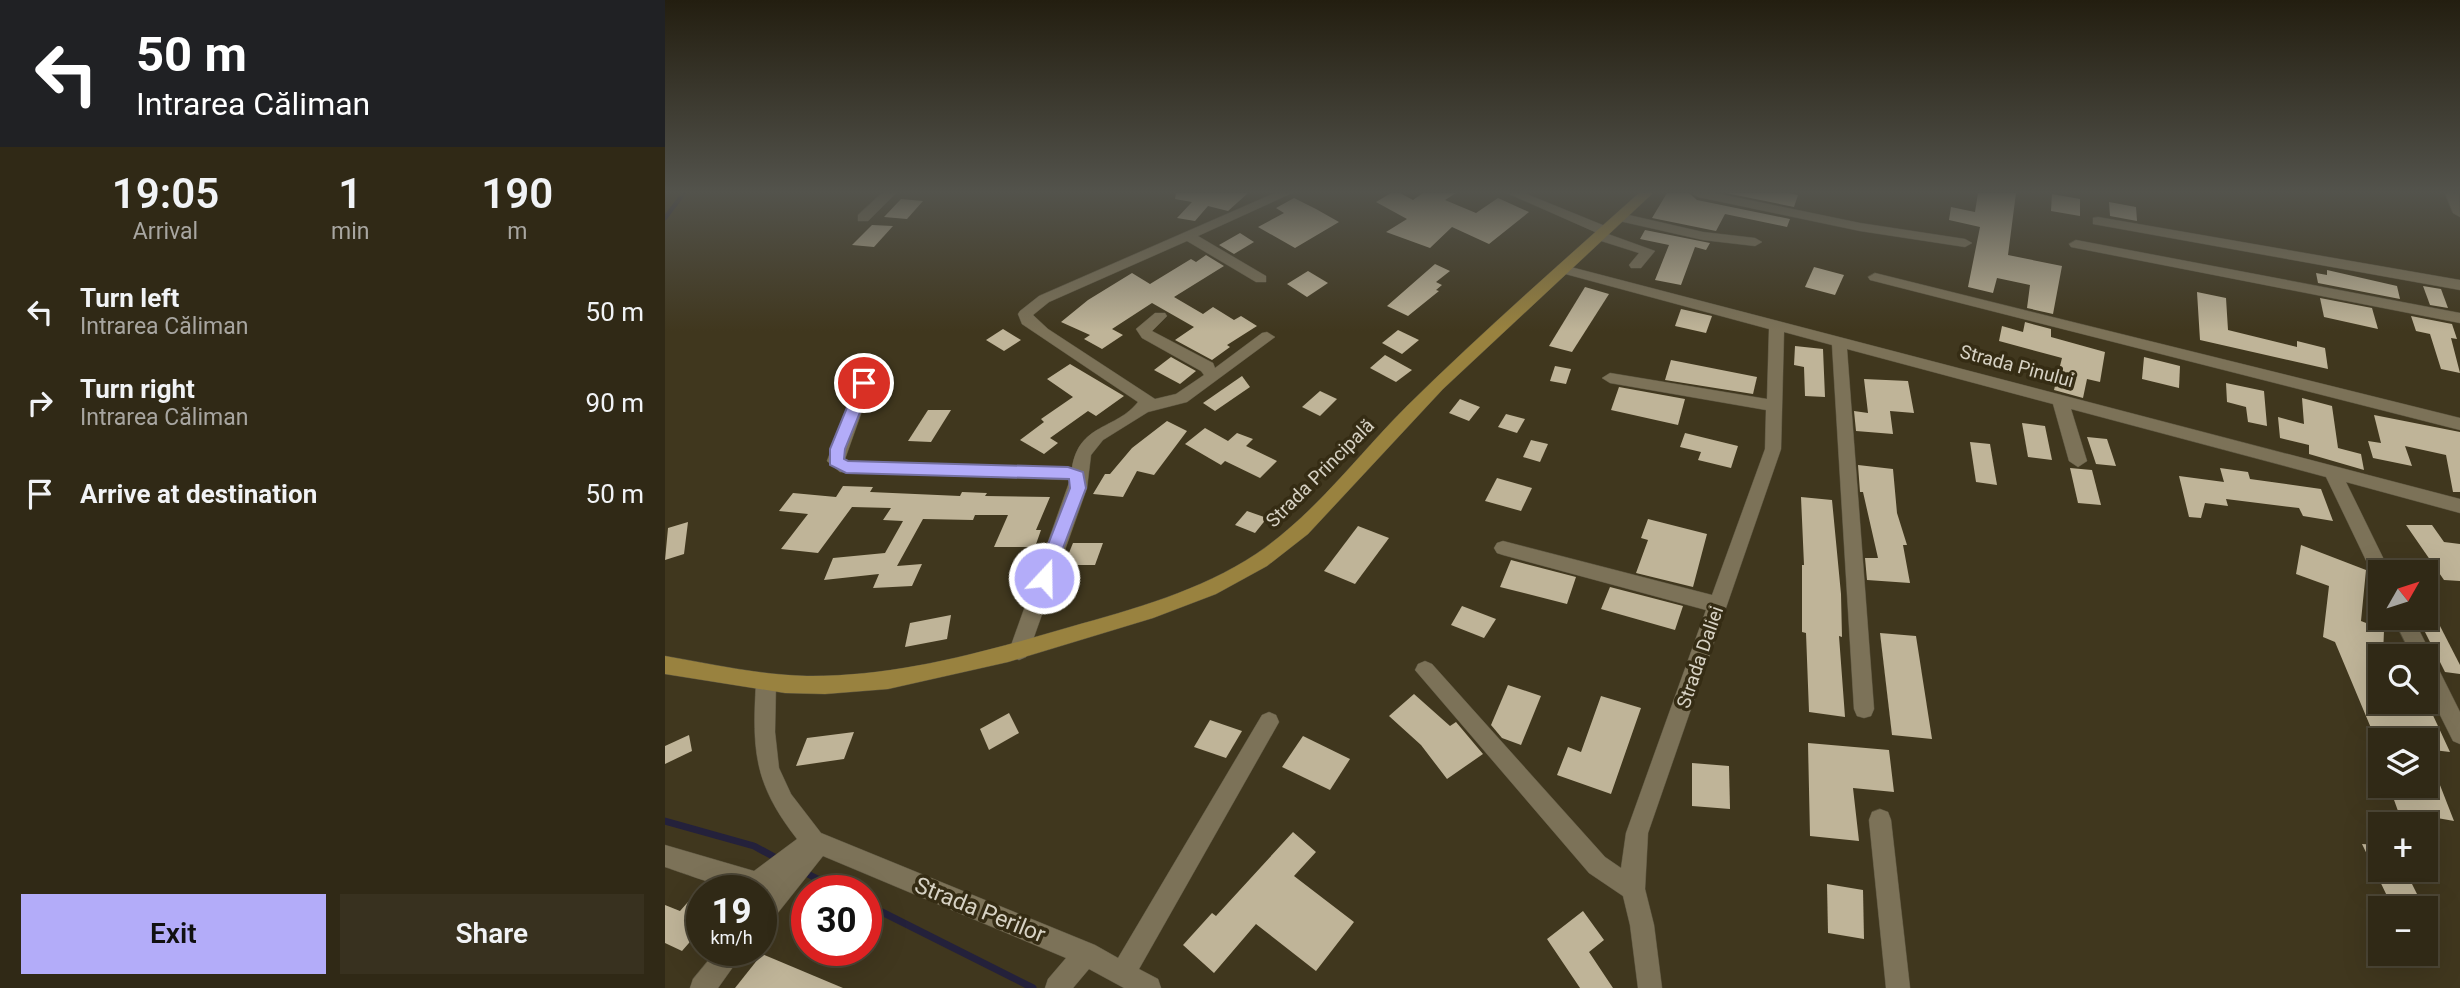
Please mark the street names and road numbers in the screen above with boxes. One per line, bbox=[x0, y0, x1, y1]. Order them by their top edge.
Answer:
street label: Strada Pinului bbox=[1958, 340, 2076, 392]
street label: Strada Principală bbox=[1261, 414, 1379, 532]
street label: Strada Daliei bbox=[1672, 603, 1728, 711]
street label: Strada Perilor bbox=[911, 872, 1050, 949]

